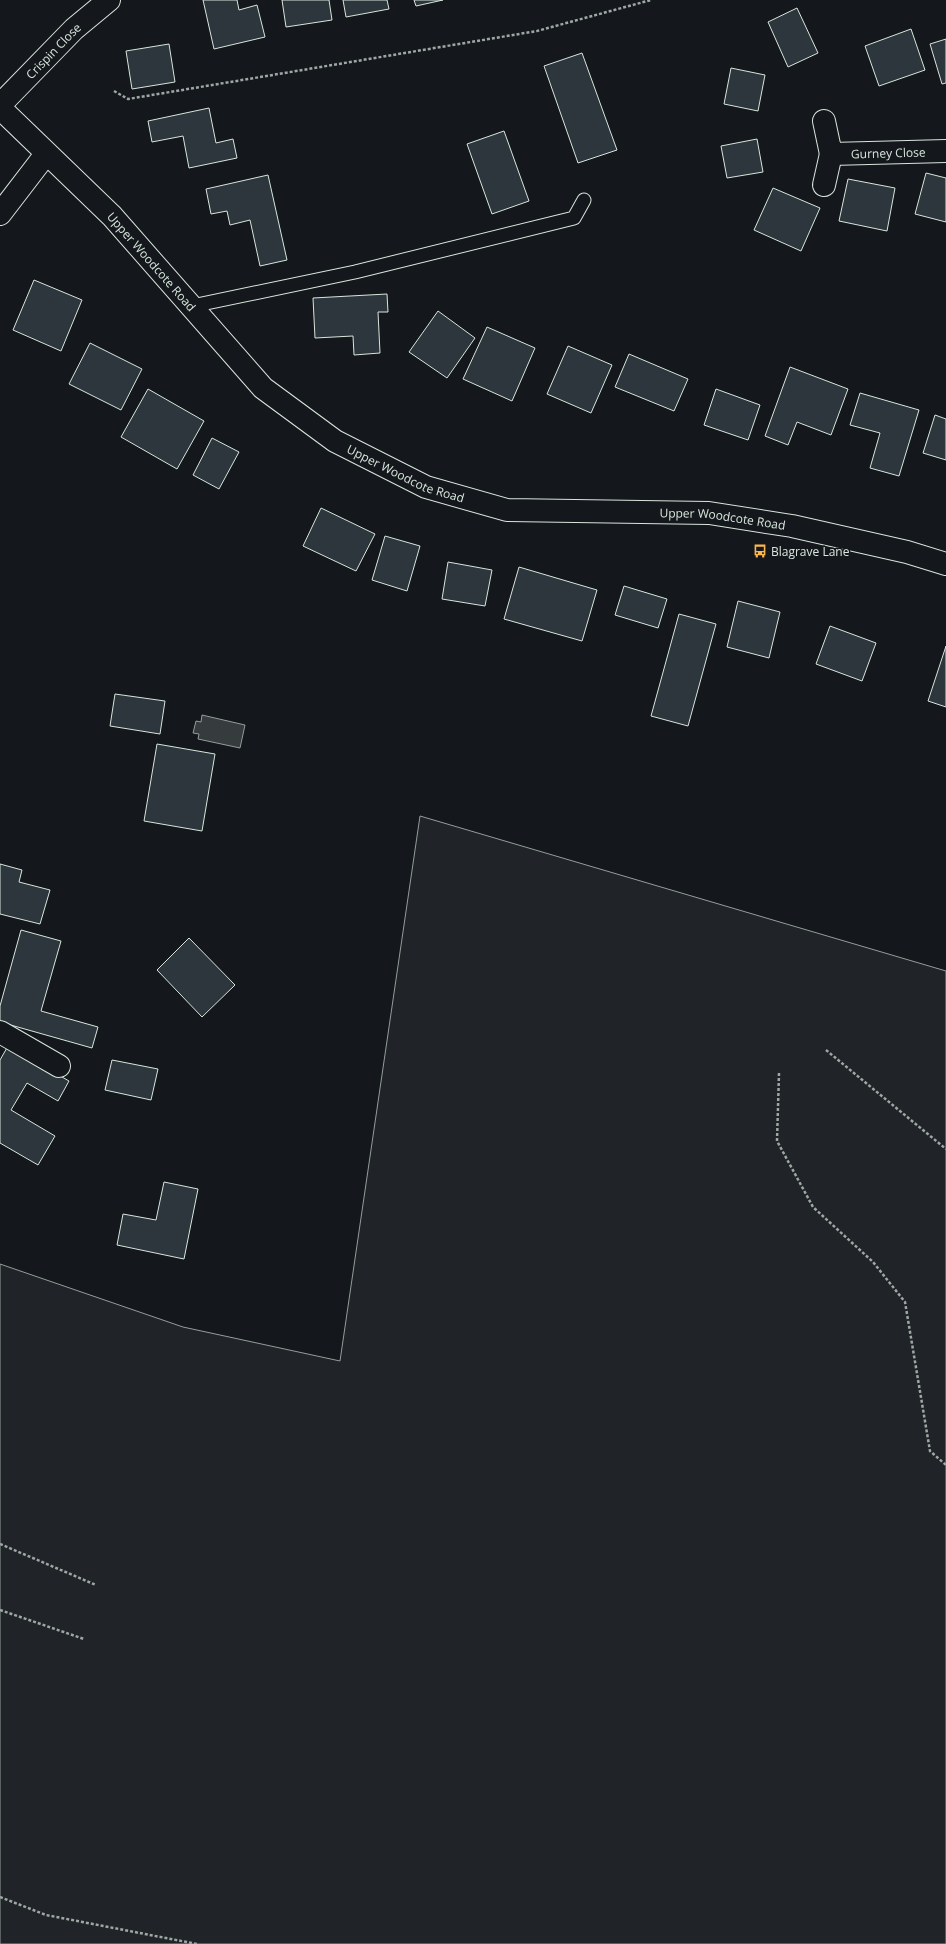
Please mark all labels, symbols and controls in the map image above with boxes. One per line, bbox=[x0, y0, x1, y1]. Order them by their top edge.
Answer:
street label: Crispin Close bbox=[22, 18, 84, 82]
street label: Gurney Close bbox=[851, 143, 926, 162]
street label: Upper Woodcote Road bbox=[104, 208, 200, 315]
street label: Upper Woodcote Road bbox=[344, 440, 466, 506]
street label: Upper Woodcote Road bbox=[659, 504, 787, 533]
bus stop icon: Blagrave Lane bbox=[752, 543, 768, 559]
place label: Blagrave Lane bbox=[771, 543, 850, 560]

